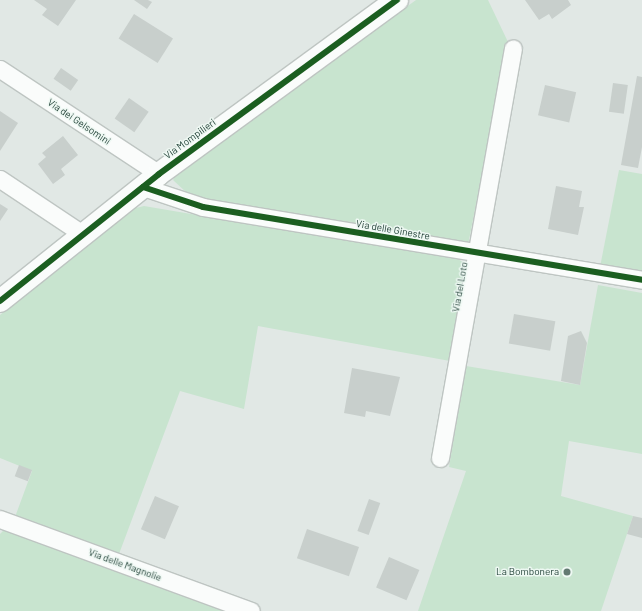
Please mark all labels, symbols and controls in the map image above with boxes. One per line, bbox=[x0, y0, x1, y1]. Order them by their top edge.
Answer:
street label: Via dei Gelsomini bbox=[45, 96, 113, 148]
street label: Via Mompilieri bbox=[162, 116, 218, 162]
street label: Via delle Ginestre bbox=[355, 218, 431, 242]
street label: Via del Loto bbox=[450, 261, 470, 313]
street label: Via delle Magnolie bbox=[87, 546, 163, 584]
place label: La Bombonera bbox=[496, 566, 559, 578]
marker: La Bombonera bbox=[562, 567, 572, 577]

